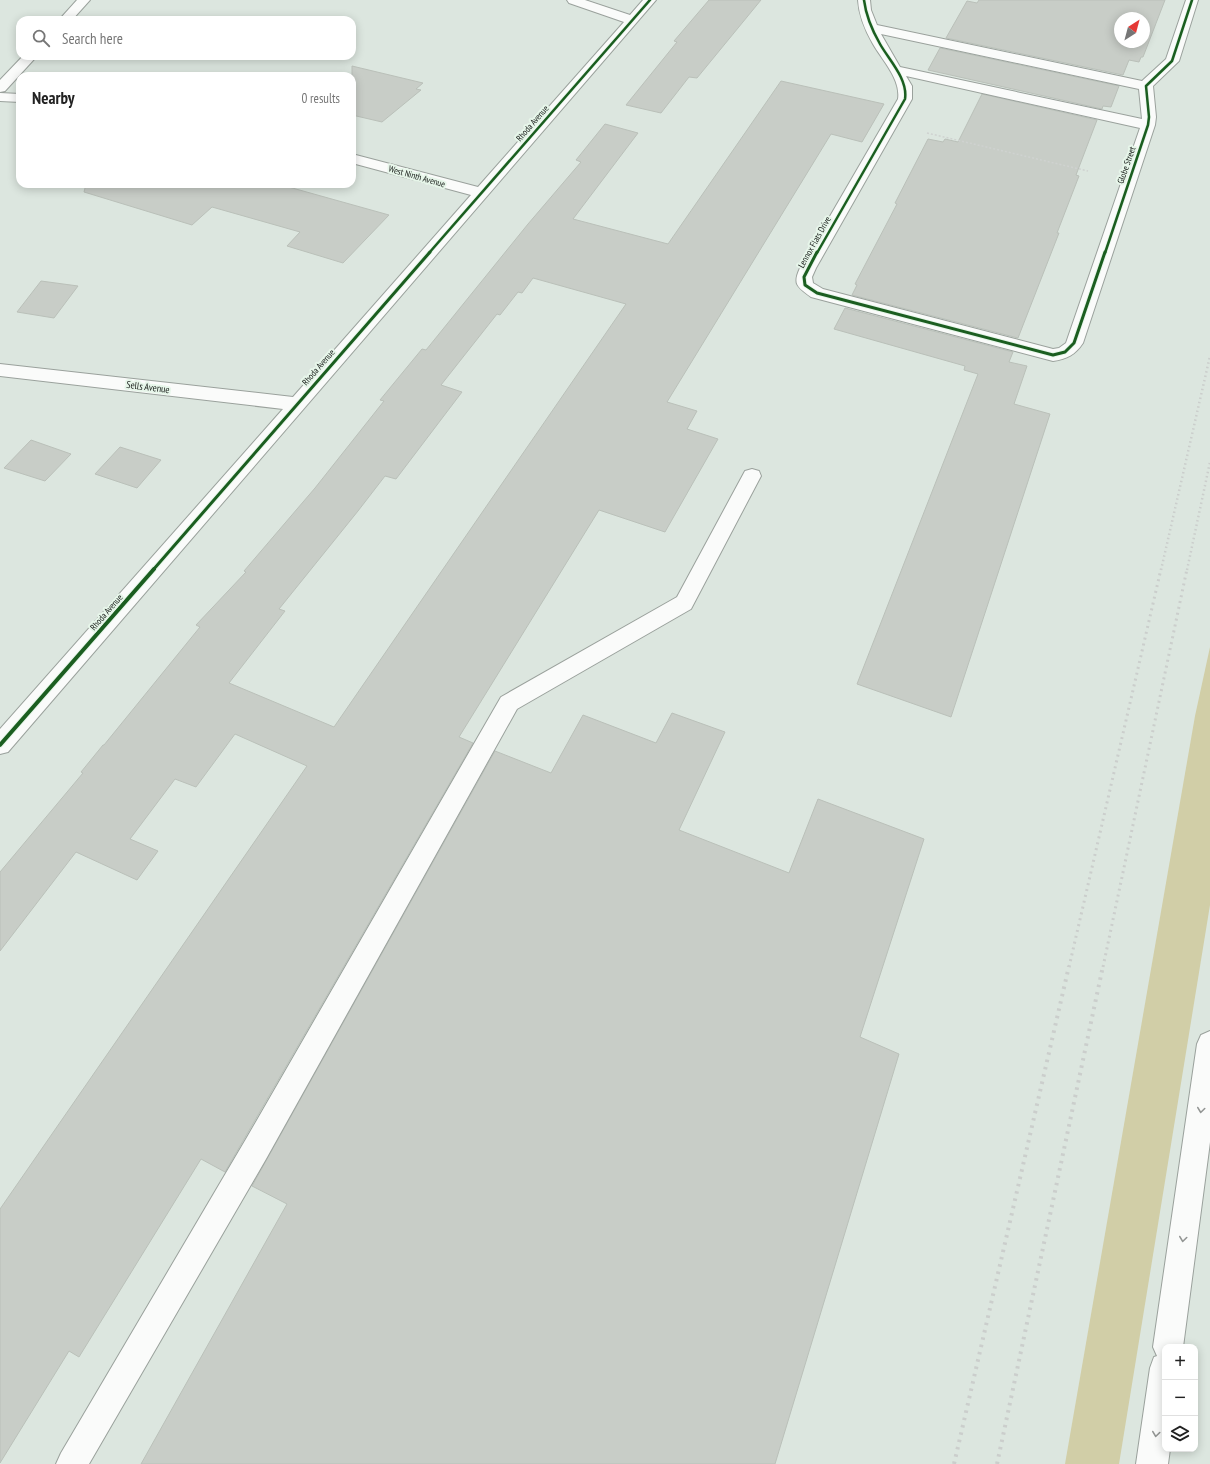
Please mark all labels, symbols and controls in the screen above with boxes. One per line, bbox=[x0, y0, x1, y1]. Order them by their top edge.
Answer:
north arrow bbox=[1114, 12, 1150, 48]
search box bbox=[16, 16, 356, 60]
icon: search bbox=[30, 27, 52, 49]
text: Search here bbox=[62, 29, 123, 48]
text: Nearby bbox=[32, 87, 75, 109]
text: 0 results bbox=[301, 90, 340, 107]
street label: Rhoda Avenue bbox=[513, 103, 551, 143]
street label: Globe Street bbox=[1115, 144, 1138, 185]
street label: West Ninth Avenue bbox=[387, 163, 447, 189]
street label: Lennox Flats Drive bbox=[795, 214, 833, 270]
street label: Rhoda Avenue bbox=[299, 347, 337, 387]
street label: Sells Avenue bbox=[126, 378, 170, 396]
street label: Rhoda Avenue bbox=[87, 592, 125, 632]
one-way arrow bbox=[1197, 1107, 1206, 1113]
one-way arrow bbox=[1179, 1236, 1188, 1242]
map controls bbox=[1162, 1344, 1198, 1452]
button: + bbox=[1162, 1344, 1198, 1380]
button: − bbox=[1162, 1380, 1198, 1416]
button: layers bbox=[1162, 1416, 1198, 1452]
one-way arrow bbox=[1152, 1431, 1161, 1437]

